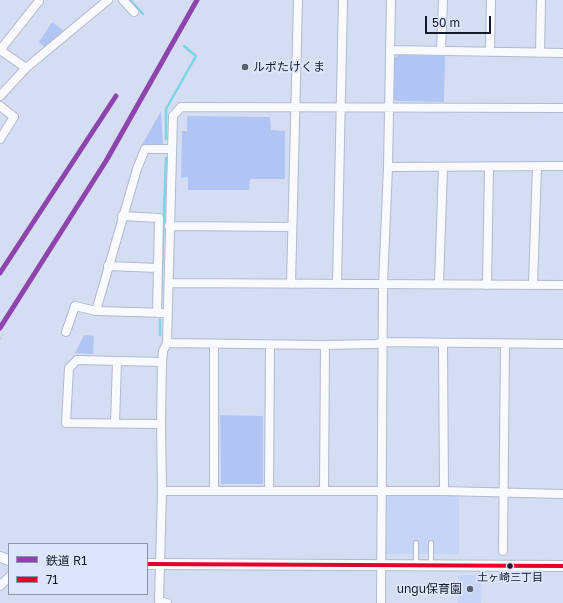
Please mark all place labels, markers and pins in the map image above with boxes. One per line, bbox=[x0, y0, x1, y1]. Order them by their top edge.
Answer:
place label: ルポたけくま bbox=[253, 60, 325, 74]
marker: ルポたけくま bbox=[240, 62, 250, 72]
marker: 土ヶ崎三丁目 bbox=[505, 561, 515, 571]
place label: 土ヶ崎三丁目 bbox=[477, 571, 543, 585]
place label: ungu保育園 bbox=[397, 582, 462, 596]
marker: ungu保育園 bbox=[465, 584, 475, 594]

